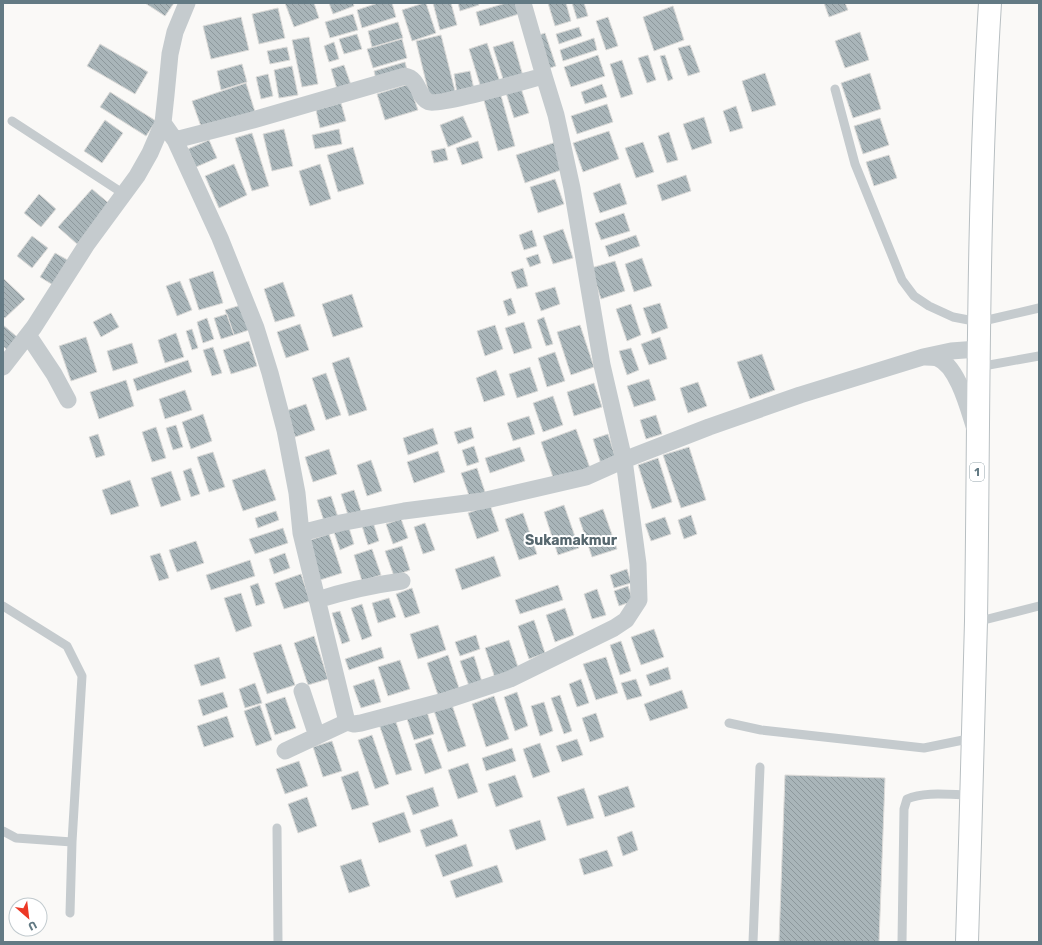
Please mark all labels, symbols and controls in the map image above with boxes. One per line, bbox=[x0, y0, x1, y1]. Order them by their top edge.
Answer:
road number: 1 bbox=[970, 463, 984, 481]
district label: Sukamakmur bbox=[525, 532, 618, 549]
north arrow bbox=[8, 897, 48, 937]
text: U bbox=[26, 918, 39, 933]

